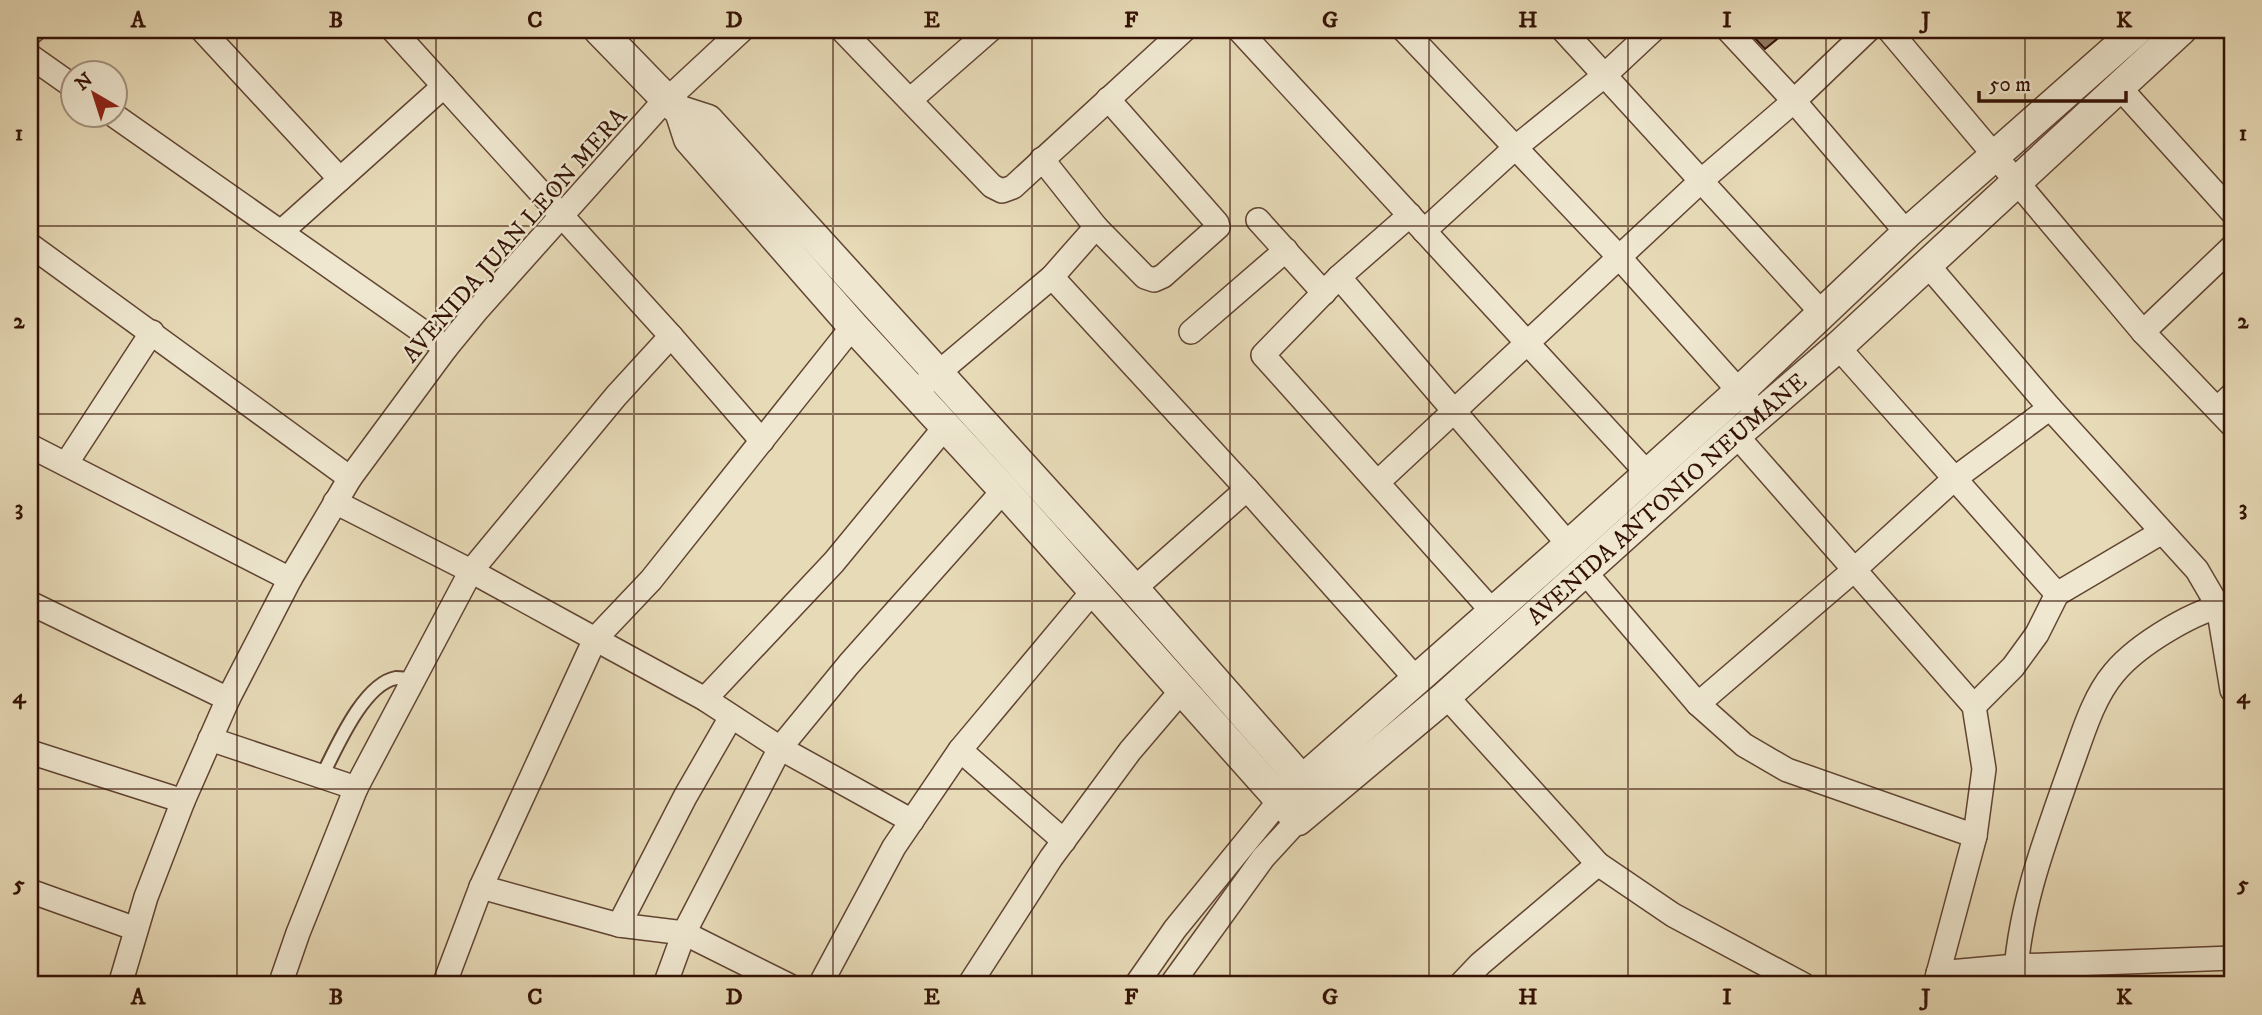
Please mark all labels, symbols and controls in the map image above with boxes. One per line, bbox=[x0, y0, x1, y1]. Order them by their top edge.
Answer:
text: A bbox=[130, 6, 147, 35]
text: B bbox=[329, 6, 343, 35]
text: C bbox=[527, 6, 543, 35]
text: D bbox=[725, 6, 743, 35]
text: E bbox=[924, 6, 940, 35]
text: F bbox=[1124, 6, 1139, 35]
text: G bbox=[1322, 6, 1338, 35]
text: H bbox=[1518, 6, 1538, 35]
text: I bbox=[1722, 6, 1732, 35]
text: J bbox=[1918, 6, 1931, 35]
text: K bbox=[2116, 6, 2133, 35]
north arrow bbox=[60, 60, 130, 130]
scale bar bbox=[1979, 60, 2126, 104]
text: N bbox=[71, 68, 98, 96]
text: 50 m bbox=[1989, 72, 2031, 98]
street label: AVENIDA JUAN LEON MERA bbox=[396, 101, 634, 369]
text: 1 bbox=[15, 119, 23, 148]
text: 1 bbox=[2239, 119, 2247, 148]
text: 2 bbox=[13, 307, 25, 336]
text: 2 bbox=[2237, 307, 2249, 336]
street label: AVENIDA ANTONIO NEUMANE bbox=[1521, 367, 1813, 632]
text: 3 bbox=[15, 494, 23, 523]
text: 3 bbox=[2239, 494, 2247, 523]
text: 4 bbox=[12, 682, 27, 711]
text: 4 bbox=[2236, 682, 2251, 711]
text: 5 bbox=[12, 870, 25, 899]
text: 5 bbox=[2236, 870, 2249, 899]
text: A bbox=[130, 983, 147, 1012]
text: B bbox=[329, 983, 343, 1012]
text: C bbox=[527, 983, 543, 1012]
text: D bbox=[725, 983, 743, 1012]
text: E bbox=[924, 983, 940, 1012]
text: F bbox=[1124, 983, 1139, 1012]
text: G bbox=[1322, 983, 1338, 1012]
text: H bbox=[1518, 983, 1538, 1012]
text: I bbox=[1722, 983, 1732, 1012]
text: J bbox=[1918, 983, 1931, 1012]
text: K bbox=[2116, 983, 2133, 1012]

